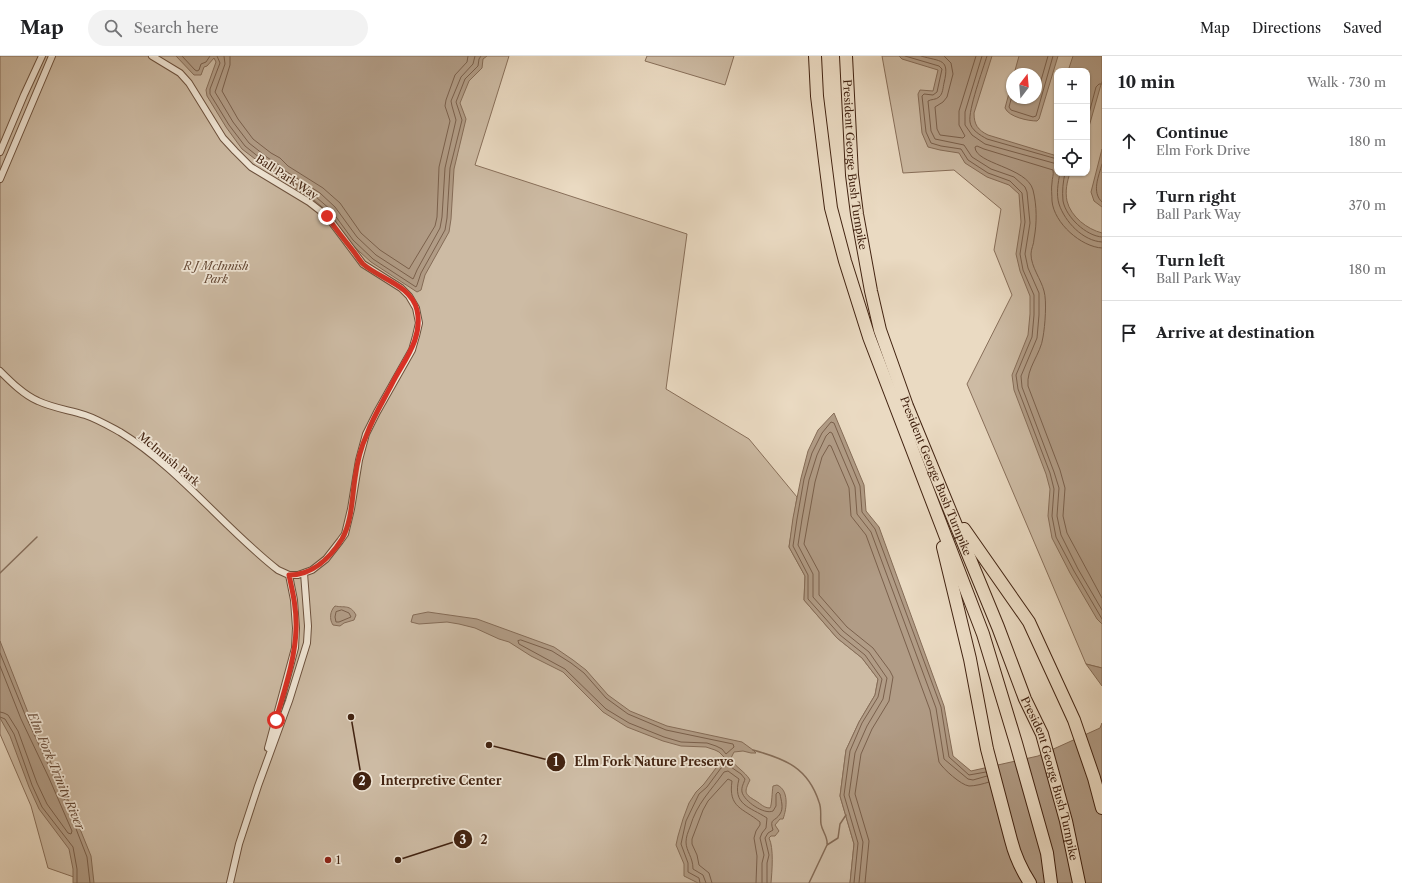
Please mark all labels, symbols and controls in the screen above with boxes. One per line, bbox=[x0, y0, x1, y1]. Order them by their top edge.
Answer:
search box bbox=[88, 10, 368, 46]
text: Map bbox=[20, 16, 64, 39]
icon: search bbox=[102, 17, 124, 39]
text: Search here bbox=[134, 18, 219, 37]
text: Map bbox=[1200, 19, 1230, 37]
text: Directions bbox=[1252, 19, 1321, 37]
text: Saved bbox=[1343, 19, 1382, 37]
north arrow bbox=[1006, 68, 1042, 104]
map controls bbox=[1054, 68, 1090, 176]
button: + bbox=[1054, 68, 1090, 104]
text: 10 min bbox=[1118, 72, 1175, 92]
text: Walk · 730 m bbox=[1307, 74, 1386, 90]
street label: President George Bush Turnpike bbox=[840, 79, 870, 251]
button: − bbox=[1054, 104, 1090, 140]
text: Continue bbox=[1156, 123, 1228, 142]
icon: ahead bbox=[1118, 130, 1140, 152]
text: 180 m bbox=[1349, 133, 1386, 149]
button: locate bbox=[1054, 140, 1090, 176]
text: Elm Fork Drive bbox=[1156, 142, 1250, 158]
street label: Ball Park Way bbox=[253, 152, 322, 203]
text: Turn right bbox=[1156, 187, 1236, 206]
icon: right bbox=[1118, 194, 1140, 216]
text: 370 m bbox=[1349, 197, 1386, 213]
text: Ball Park Way bbox=[1156, 206, 1241, 222]
route end bbox=[318, 207, 336, 225]
text: Turn left bbox=[1156, 251, 1225, 270]
icon: left bbox=[1118, 258, 1140, 280]
park label: R J McInnish Park bbox=[182, 259, 249, 286]
text: 180 m bbox=[1349, 261, 1386, 277]
text: Ball Park Way bbox=[1156, 270, 1241, 286]
icon: arrive bbox=[1118, 322, 1140, 344]
text: Arrive at destination bbox=[1156, 323, 1315, 342]
street label: President George Bush Turnpike bbox=[897, 394, 975, 558]
street label: McInnish Park bbox=[135, 429, 203, 489]
street label: President George Bush Turnpike bbox=[1018, 694, 1081, 862]
water label: Elm Fork Trinity River bbox=[24, 709, 89, 833]
route start bbox=[267, 711, 285, 729]
callout: Elm Fork Nature Preserve bbox=[546, 750, 742, 774]
text: 1 bbox=[553, 754, 559, 769]
text: Elm Fork Nature Preserve bbox=[574, 754, 734, 769]
callout: Interpretive Center bbox=[352, 769, 510, 793]
text: 2 bbox=[358, 773, 366, 788]
text: Interpretive Center bbox=[380, 773, 502, 788]
callout: 2 bbox=[453, 827, 496, 851]
text: 3 bbox=[460, 832, 467, 847]
text: 2 bbox=[480, 832, 488, 847]
place label: 1 bbox=[336, 853, 341, 867]
marker: 1 bbox=[323, 855, 333, 865]

